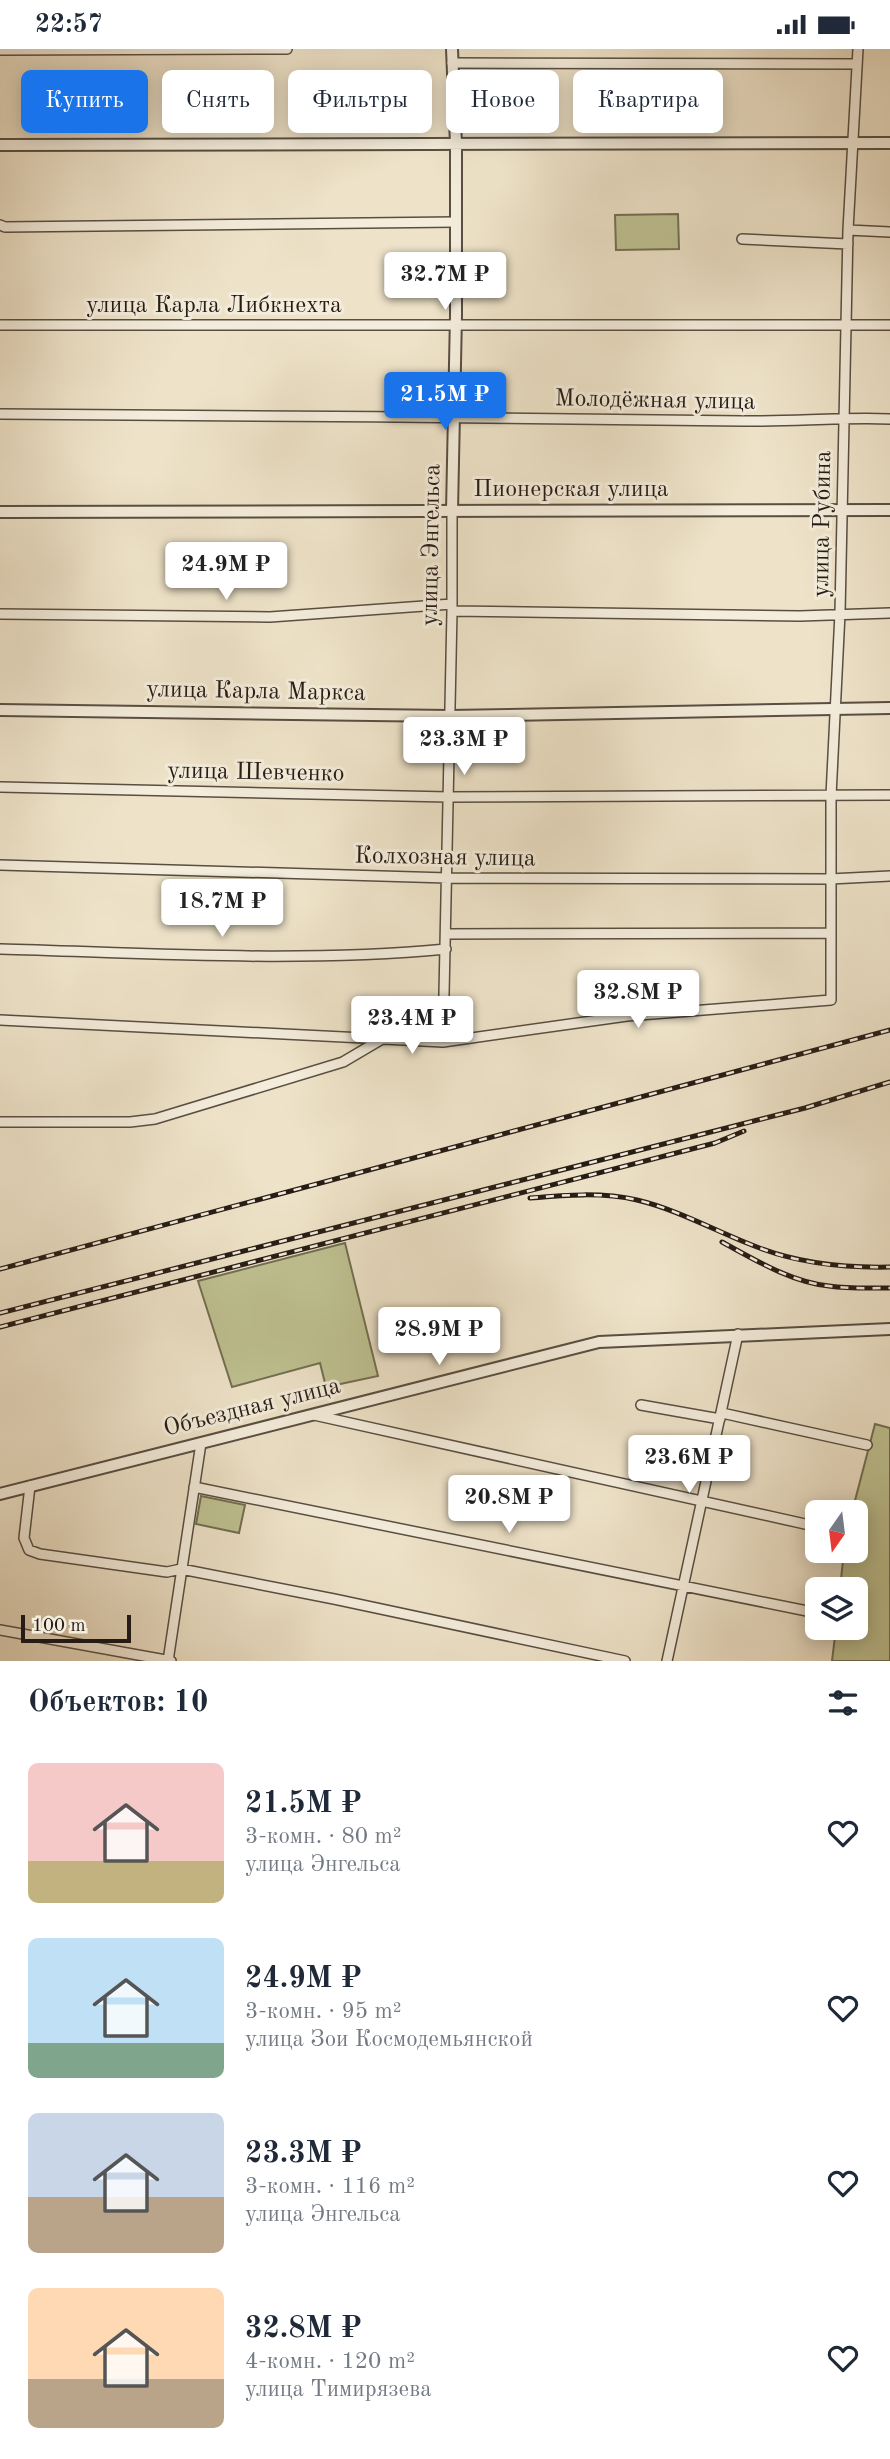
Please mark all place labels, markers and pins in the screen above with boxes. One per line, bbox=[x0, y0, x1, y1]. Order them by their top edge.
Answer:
pin: 32.7M ₽ bbox=[380, 253, 510, 312]
pin: 21.5M ₽ bbox=[380, 373, 510, 432]
pin: 24.9M ₽ bbox=[161, 543, 291, 602]
pin: 23.3M ₽ bbox=[399, 717, 529, 777]
pin: 18.7M ₽ bbox=[157, 879, 287, 939]
pin: 32.8M ₽ bbox=[573, 971, 703, 1030]
pin: 23.4M ₽ bbox=[347, 997, 477, 1056]
pin: 28.9M ₽ bbox=[374, 1307, 504, 1367]
pin: 23.6M ₽ bbox=[624, 1435, 754, 1495]
pin: 20.8M ₽ bbox=[444, 1475, 574, 1535]

